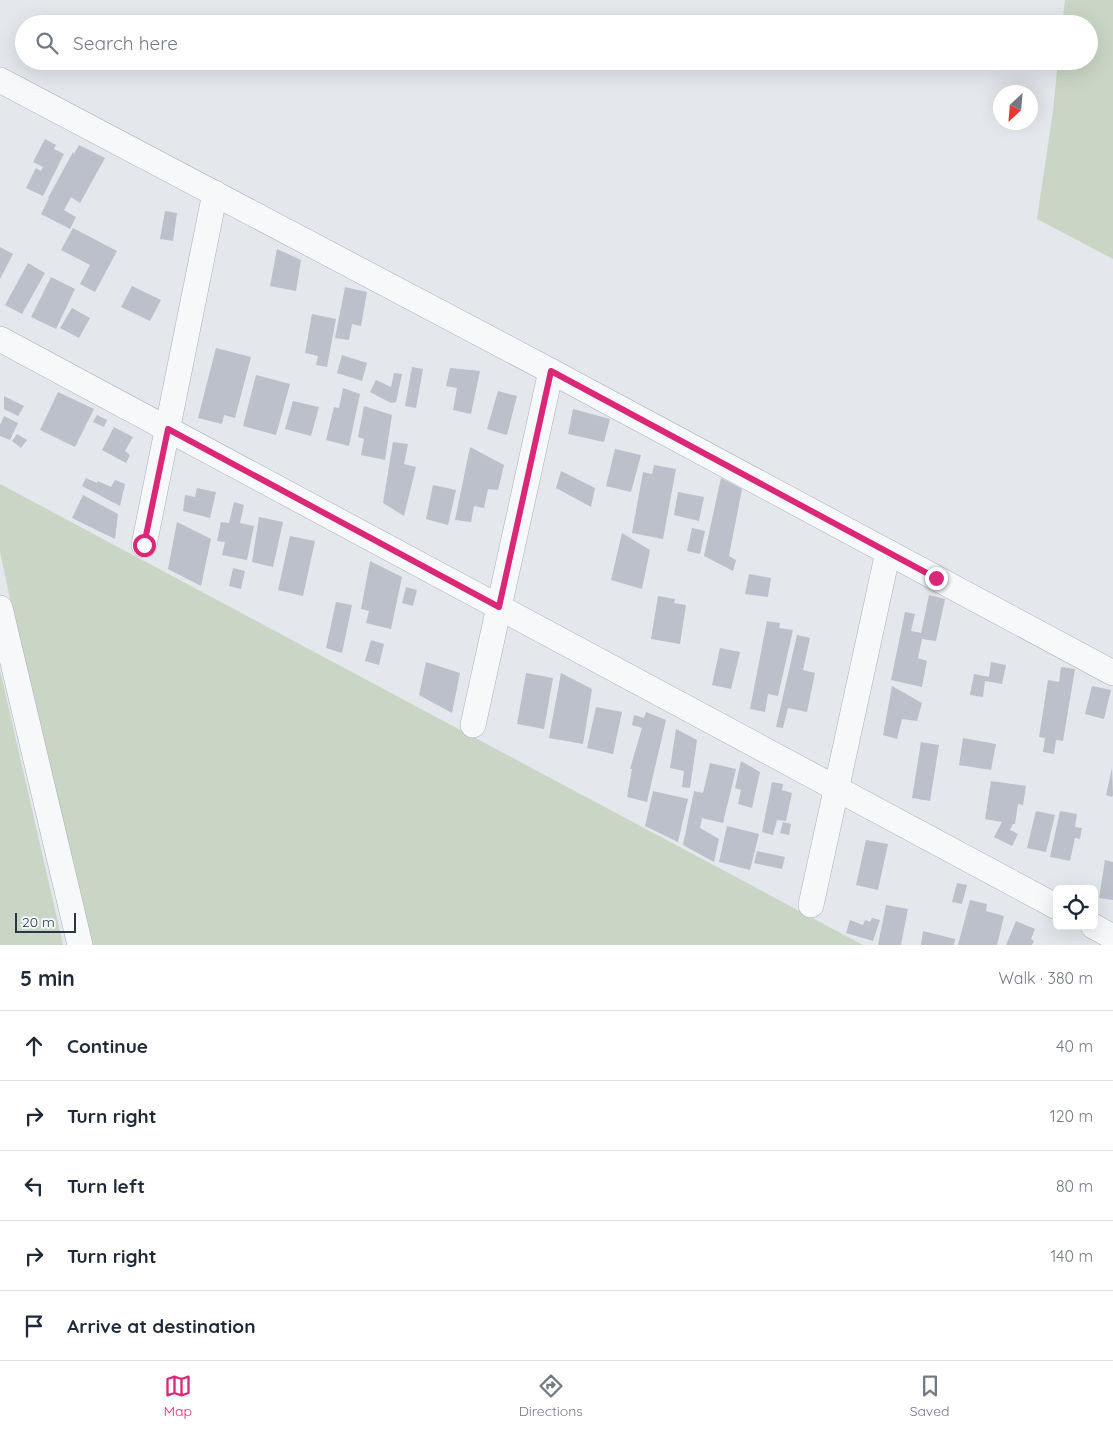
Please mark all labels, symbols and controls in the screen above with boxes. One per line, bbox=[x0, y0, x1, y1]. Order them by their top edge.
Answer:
search box bbox=[15, 15, 1098, 70]
icon: search bbox=[33, 29, 61, 57]
text: Search here bbox=[73, 31, 178, 55]
north arrow bbox=[993, 85, 1038, 130]
route start bbox=[133, 534, 156, 557]
route end bbox=[925, 567, 948, 590]
map controls bbox=[1053, 885, 1098, 930]
button: locate bbox=[1053, 885, 1098, 930]
scale bar bbox=[15, 910, 76, 933]
text: 20 m bbox=[22, 913, 55, 931]
text: 5 min bbox=[20, 965, 75, 991]
text: Walk · 380 m bbox=[998, 968, 1093, 988]
icon: ahead bbox=[20, 1032, 48, 1060]
text: Continue bbox=[67, 1034, 148, 1058]
text: 40 m bbox=[1056, 1036, 1093, 1056]
icon: right bbox=[20, 1102, 48, 1130]
text: Turn right bbox=[67, 1104, 156, 1128]
text: 120 m bbox=[1050, 1106, 1093, 1126]
icon: left bbox=[20, 1172, 48, 1200]
text: Turn left bbox=[67, 1174, 145, 1198]
text: 80 m bbox=[1056, 1176, 1093, 1196]
icon: right bbox=[20, 1242, 48, 1270]
text: Turn right bbox=[67, 1244, 156, 1268]
text: 140 m bbox=[1050, 1246, 1093, 1266]
icon: arrive bbox=[20, 1312, 48, 1340]
text: Arrive at destination bbox=[67, 1314, 256, 1338]
tab: Map bbox=[163, 1372, 192, 1420]
tab: Directions bbox=[519, 1372, 583, 1420]
tab: Saved bbox=[910, 1372, 950, 1420]

